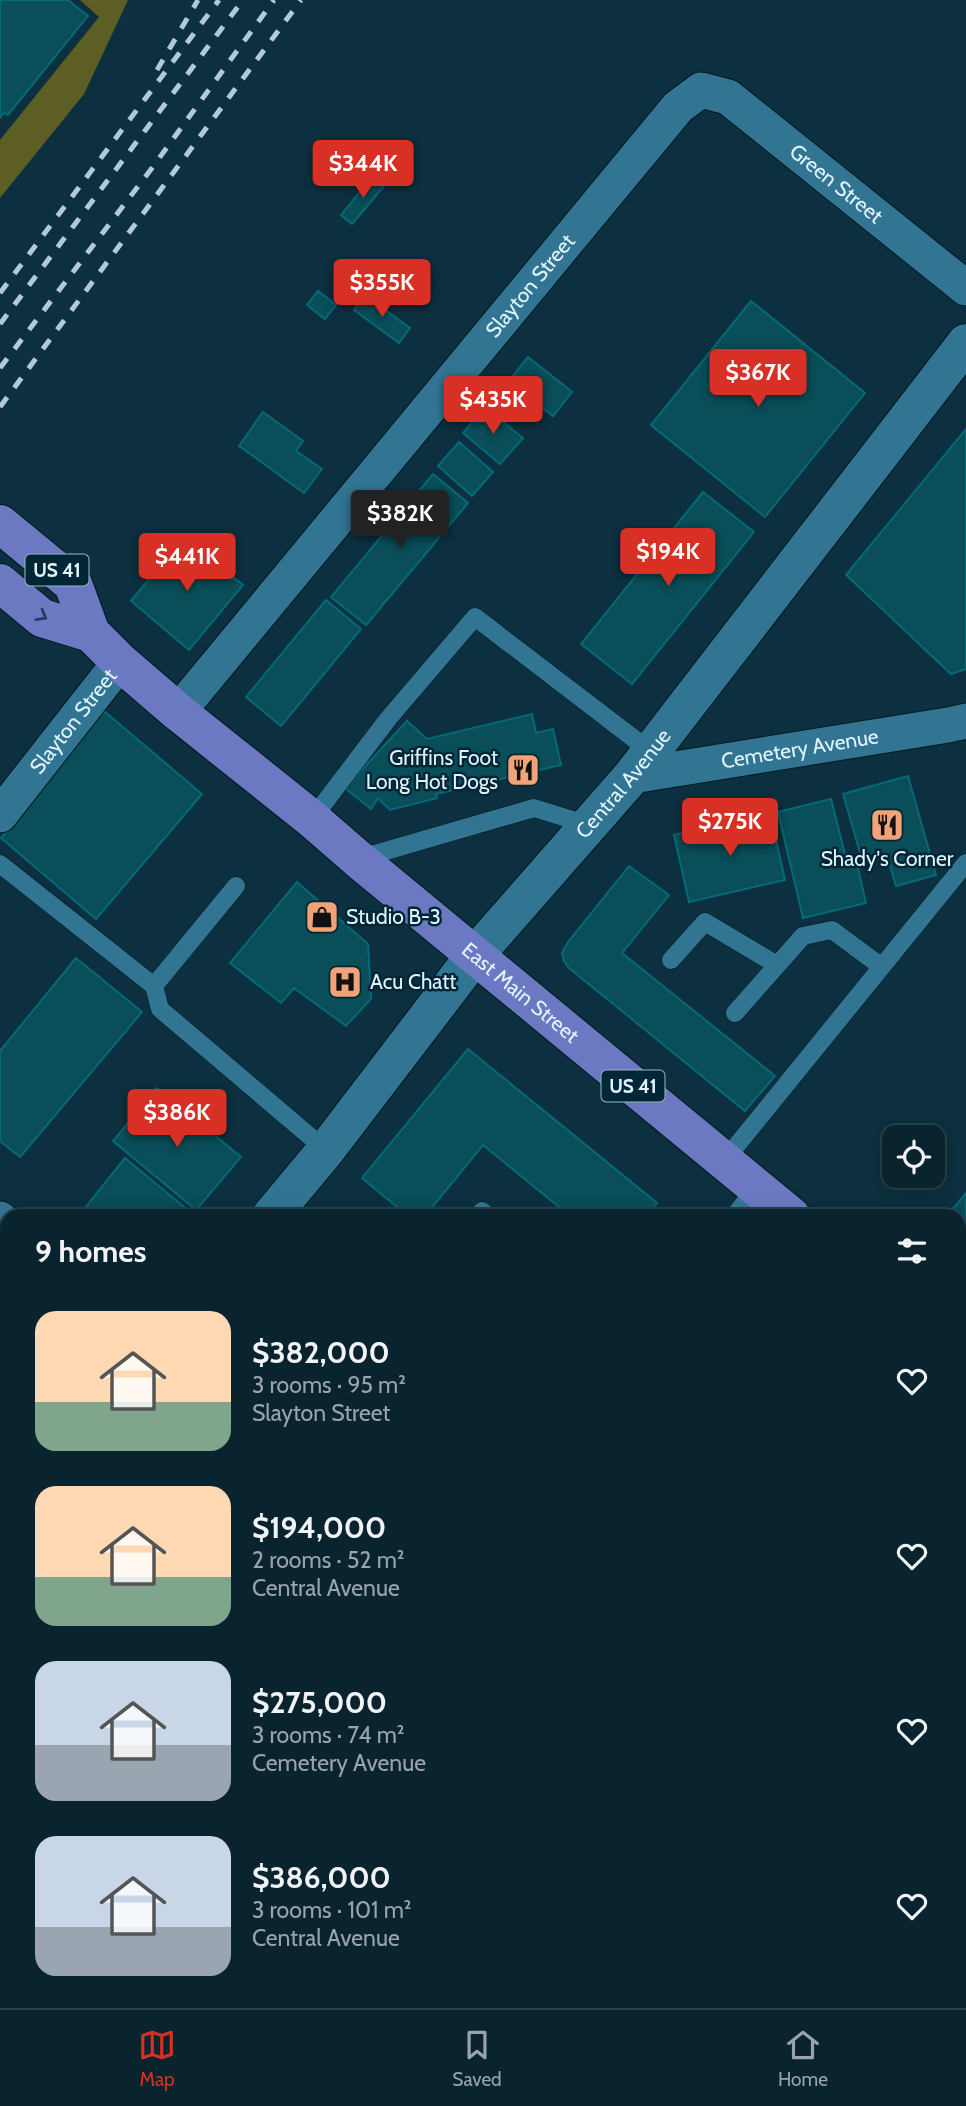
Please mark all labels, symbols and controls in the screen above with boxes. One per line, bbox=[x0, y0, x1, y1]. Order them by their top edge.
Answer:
street label: Green Street bbox=[785, 138, 888, 228]
pin: $344K bbox=[314, 140, 412, 200]
text: $344K bbox=[329, 149, 397, 177]
street label: Slayton Street bbox=[480, 229, 580, 342]
pin: $355K bbox=[333, 260, 431, 319]
text: $355K bbox=[350, 268, 414, 296]
pin: $367K bbox=[709, 350, 807, 409]
text: $367K bbox=[726, 358, 790, 386]
pin: $435K bbox=[444, 376, 542, 436]
text: $435K bbox=[460, 385, 526, 413]
pin: $382K bbox=[351, 490, 449, 550]
text: $382K bbox=[367, 499, 433, 527]
pin: $194K bbox=[619, 528, 717, 588]
pin: $441K bbox=[138, 534, 236, 593]
text: $194K bbox=[636, 537, 700, 565]
text: $441K bbox=[155, 542, 219, 570]
road number: US 41 bbox=[25, 554, 88, 586]
one-way arrow bbox=[34, 608, 47, 621]
street label: Slayton Street bbox=[24, 664, 122, 779]
street label: Central Avenue bbox=[570, 723, 676, 843]
street label: Cemetery Avenue bbox=[719, 723, 880, 773]
place label: Griffins Foot Long Hot Dogs bbox=[366, 745, 498, 794]
restaurant icon: Griffins Foot Long Hot Dogs bbox=[504, 751, 542, 789]
pin: $275K bbox=[681, 798, 779, 858]
restaurant icon: Shady's Corner bbox=[868, 806, 906, 844]
text: $275K bbox=[698, 807, 762, 835]
place label: Shady's Corner bbox=[821, 846, 954, 871]
shop icon: Studio B-3 bbox=[303, 898, 341, 936]
place label: Studio B-3 bbox=[346, 904, 441, 929]
street label: East Main Street bbox=[457, 937, 584, 1048]
hospital icon: Acu Chatt bbox=[326, 963, 364, 1001]
place label: Acu Chatt bbox=[370, 969, 456, 994]
road number: US 41 bbox=[602, 1070, 664, 1102]
pin: $386K bbox=[128, 1090, 226, 1149]
text: $386K bbox=[144, 1098, 210, 1126]
map controls bbox=[882, 1125, 945, 1188]
button: locate bbox=[882, 1125, 945, 1188]
icon: filters bbox=[893, 1232, 931, 1270]
text: 9 homes bbox=[35, 1233, 146, 1270]
text: $382,000 bbox=[252, 1334, 390, 1371]
icon: home bbox=[91, 1339, 175, 1423]
icon: heart bbox=[893, 1362, 931, 1400]
text: 3 rooms · 95 m² bbox=[252, 1371, 406, 1399]
text: Slayton Street bbox=[252, 1399, 390, 1427]
text: $194,000 bbox=[252, 1509, 386, 1546]
icon: home bbox=[91, 1514, 175, 1598]
icon: heart bbox=[893, 1537, 931, 1575]
text: 2 rooms · 52 m² bbox=[252, 1546, 405, 1574]
text: Central Avenue bbox=[252, 1574, 400, 1602]
text: $275,000 bbox=[252, 1684, 387, 1721]
icon: home bbox=[91, 1689, 175, 1773]
icon: heart bbox=[893, 1712, 931, 1750]
text: 3 rooms · 74 m² bbox=[252, 1721, 404, 1749]
text: Cemetery Avenue bbox=[252, 1749, 426, 1777]
text: $386,000 bbox=[252, 1859, 391, 1896]
icon: home bbox=[91, 1864, 175, 1948]
icon: heart bbox=[893, 1887, 931, 1925]
text: 3 rooms · 101 m² bbox=[252, 1896, 411, 1924]
text: Central Avenue bbox=[252, 1924, 400, 1952]
tab: Map bbox=[138, 2026, 176, 2091]
tab: Saved bbox=[452, 2026, 502, 2091]
tab: Home bbox=[778, 2026, 828, 2091]

